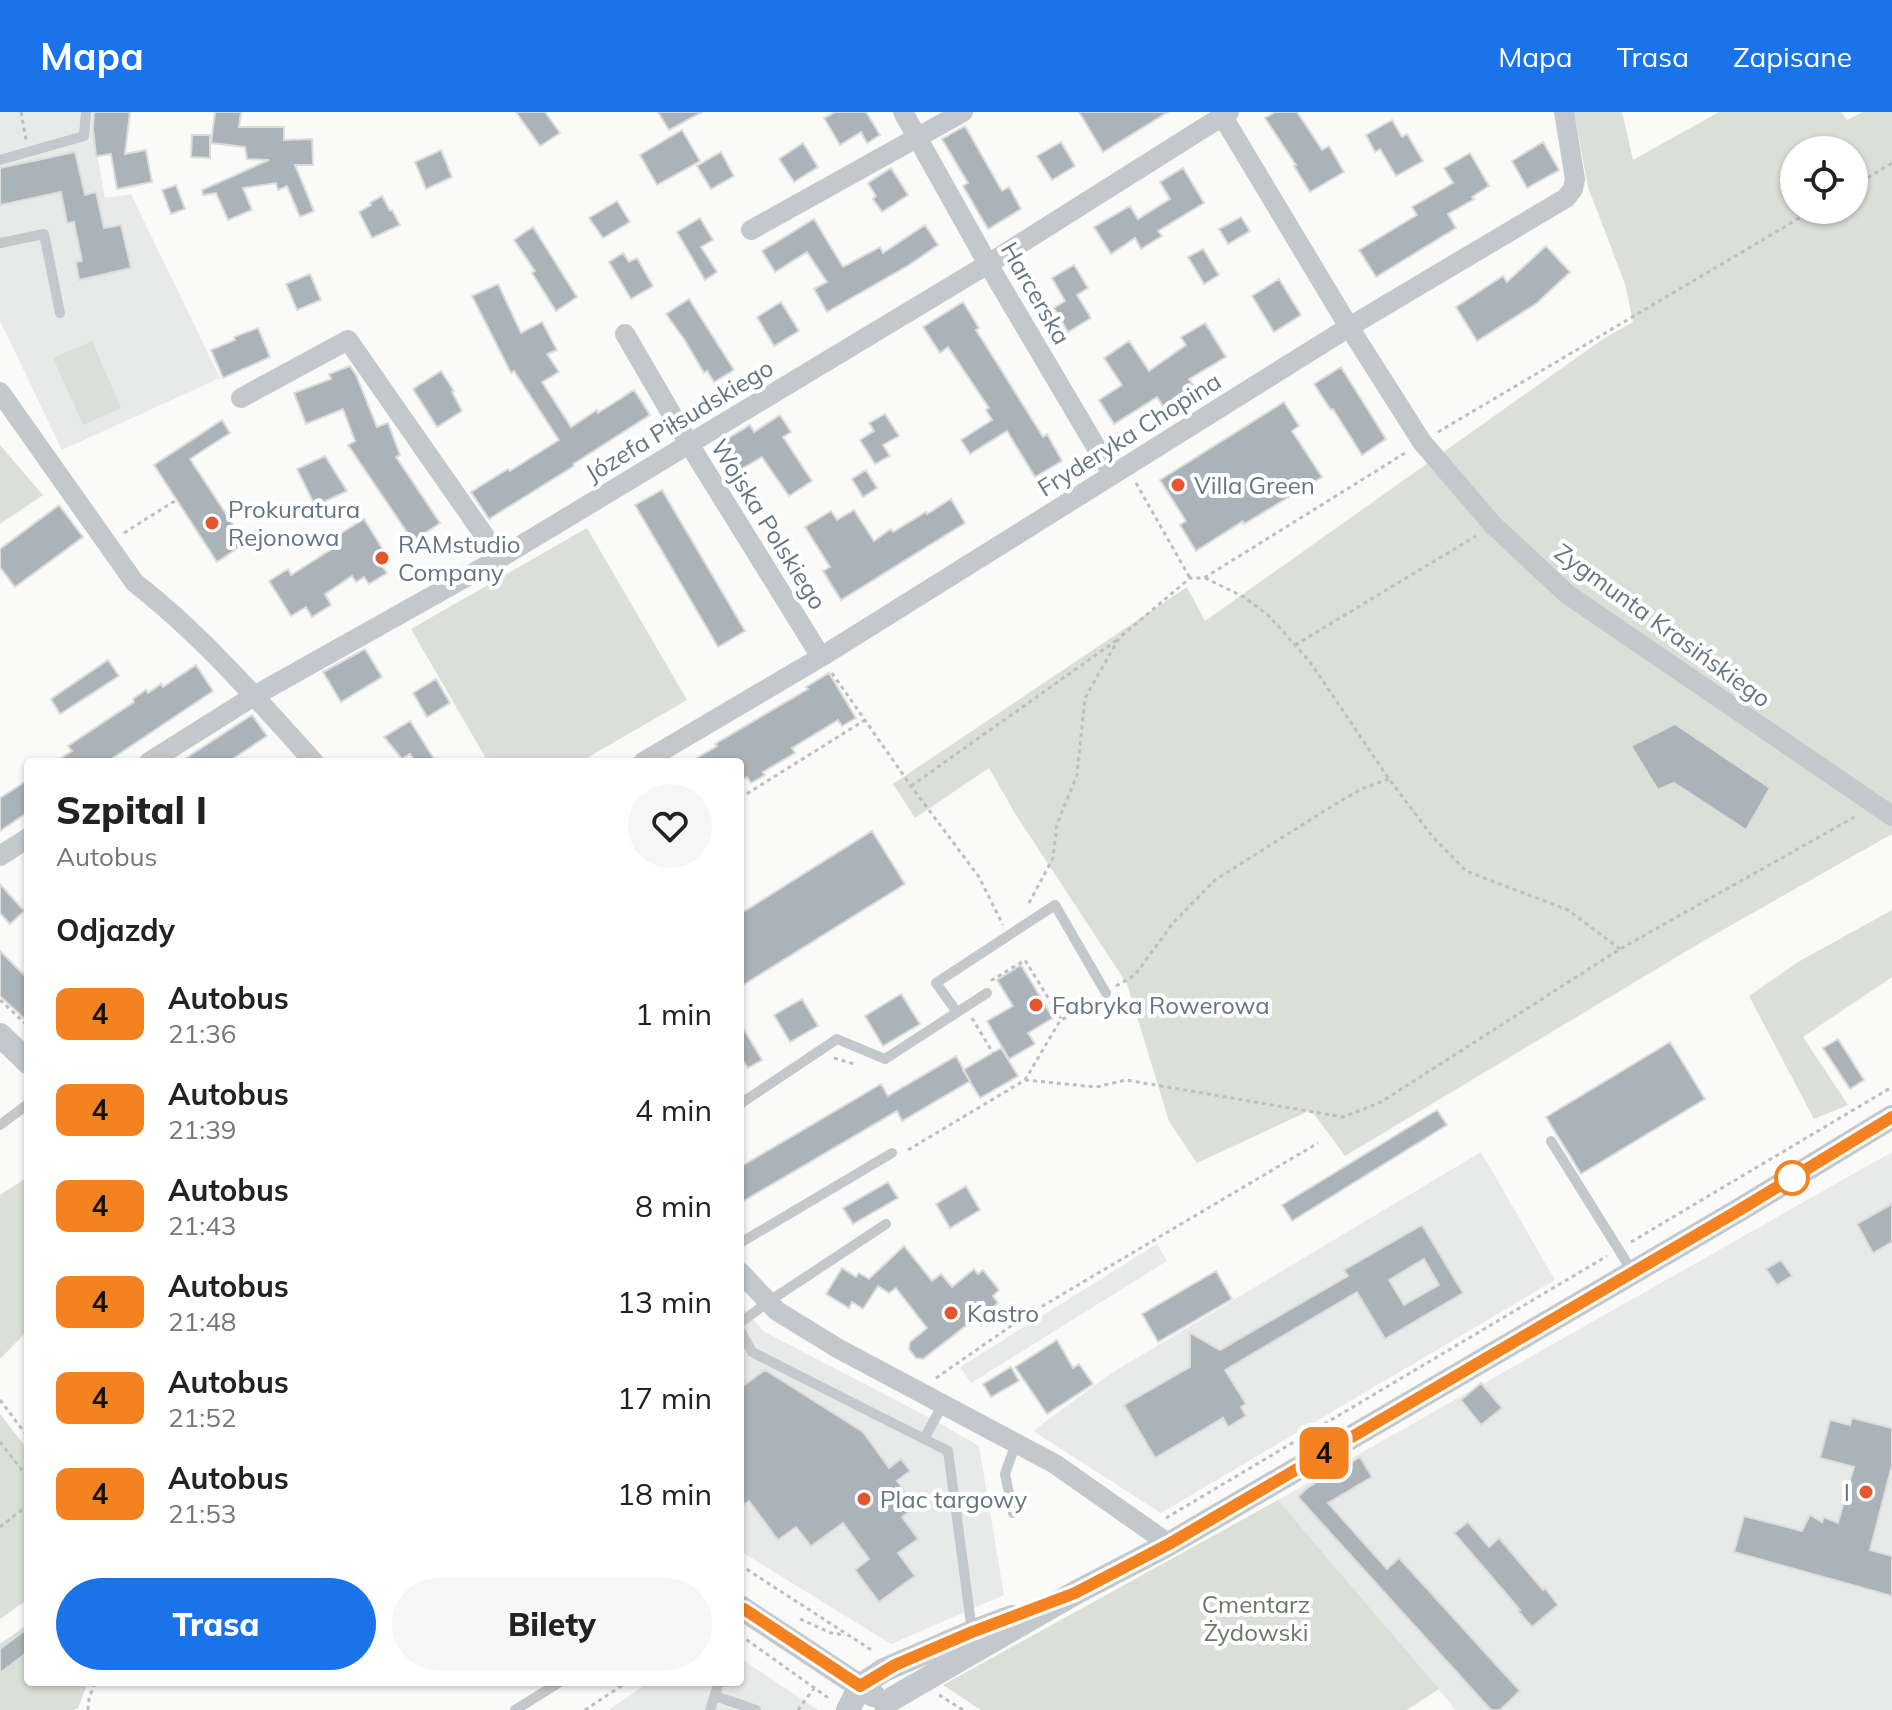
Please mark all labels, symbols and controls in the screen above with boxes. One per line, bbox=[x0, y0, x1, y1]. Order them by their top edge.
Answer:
text: Mapa bbox=[40, 32, 144, 80]
text: Mapa bbox=[1498, 39, 1573, 74]
text: Trasa bbox=[1617, 39, 1689, 74]
text: Zapisane bbox=[1733, 39, 1852, 74]
map controls bbox=[1780, 136, 1868, 224]
button: locate bbox=[1780, 136, 1868, 224]
street label: Harcerska bbox=[995, 236, 1077, 350]
street label: Józefa Piłsudskiego bbox=[580, 352, 778, 488]
street label: Fryderyka Chopina bbox=[1032, 365, 1226, 503]
street label: Wojska Polskiego bbox=[705, 433, 833, 615]
place label: Villa Green bbox=[1194, 470, 1315, 500]
marker: Villa Green bbox=[1169, 476, 1187, 494]
place label: Prokuratura Rejonowa bbox=[228, 494, 360, 552]
marker: Prokuratura Rejonowa bbox=[203, 514, 221, 532]
place label: RAMstudio Company bbox=[398, 529, 520, 587]
street label: Zygmunta Krasińskiego bbox=[1549, 536, 1777, 714]
marker: RAMstudio Company bbox=[373, 549, 391, 567]
button: heart bbox=[628, 784, 712, 868]
text: Szpital I bbox=[56, 786, 207, 834]
text: Autobus bbox=[56, 840, 157, 873]
text: Odjazdy bbox=[56, 911, 175, 949]
text: Autobus bbox=[168, 979, 289, 1017]
place label: Fabryka Rowerowa bbox=[1052, 990, 1270, 1020]
text: 1 min bbox=[635, 995, 712, 1033]
text: 4 bbox=[92, 996, 108, 1031]
marker: Fabryka Rowerowa bbox=[1027, 996, 1045, 1014]
text: 21:36 bbox=[168, 1017, 236, 1050]
text: Autobus bbox=[168, 1075, 289, 1113]
text: 4 min bbox=[635, 1091, 712, 1129]
text: 4 bbox=[92, 1092, 108, 1127]
text: 21:39 bbox=[168, 1113, 236, 1146]
unlabelled marker bbox=[1775, 1161, 1809, 1195]
text: Autobus bbox=[168, 1171, 289, 1209]
text: 8 min bbox=[635, 1187, 712, 1225]
text: 4 bbox=[92, 1188, 108, 1223]
text: 21:43 bbox=[168, 1209, 236, 1242]
text: Autobus bbox=[168, 1267, 289, 1305]
text: 13 min bbox=[617, 1283, 712, 1321]
text: 4 bbox=[92, 1284, 108, 1319]
place label: Kastro bbox=[967, 1298, 1039, 1328]
marker: Kastro bbox=[942, 1304, 960, 1322]
text: 21:48 bbox=[168, 1305, 236, 1338]
text: Autobus bbox=[168, 1363, 289, 1401]
text: 17 min bbox=[617, 1379, 712, 1417]
text: 4 bbox=[92, 1380, 108, 1415]
text: 21:52 bbox=[168, 1401, 236, 1434]
line badge: 4 bbox=[1298, 1427, 1350, 1479]
text: 4 bbox=[1316, 1435, 1332, 1470]
text: Autobus bbox=[168, 1459, 289, 1497]
text: 18 min bbox=[617, 1475, 712, 1513]
text: 4 bbox=[92, 1476, 108, 1511]
place label: I bbox=[1844, 1477, 1850, 1507]
marker: I bbox=[1857, 1483, 1875, 1501]
place label: Plac targowy bbox=[880, 1484, 1027, 1514]
marker: Plac targowy bbox=[855, 1490, 873, 1508]
text: 21:53 bbox=[168, 1497, 236, 1530]
button: Trasa bbox=[56, 1578, 376, 1670]
button: Bilety bbox=[392, 1578, 712, 1670]
park label: Cmentarz Żydowski bbox=[1202, 1589, 1310, 1647]

